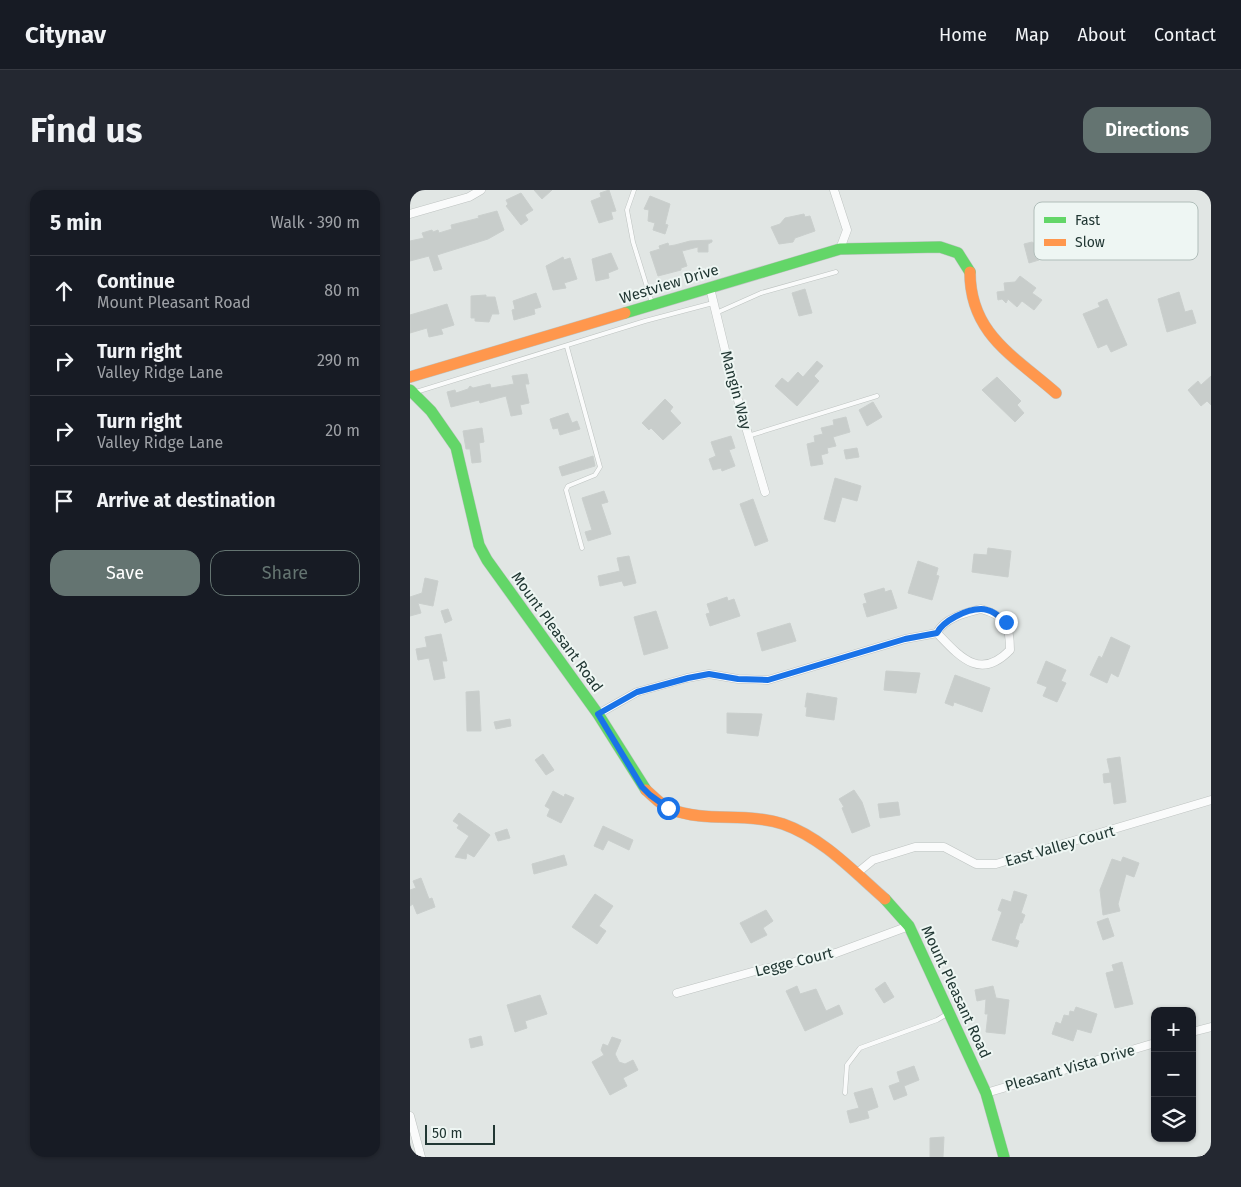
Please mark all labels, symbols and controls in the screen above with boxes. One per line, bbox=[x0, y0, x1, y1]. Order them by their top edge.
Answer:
text: Citynav bbox=[25, 21, 106, 49]
text: Home bbox=[939, 24, 987, 46]
text: Map bbox=[1015, 24, 1049, 46]
text: About bbox=[1077, 24, 1126, 46]
text: Contact bbox=[1154, 24, 1216, 46]
button: Directions bbox=[1083, 107, 1211, 153]
text: Find us bbox=[30, 109, 142, 151]
legend bbox=[1034, 202, 1198, 260]
text: 5 min bbox=[50, 210, 102, 236]
text: Fast bbox=[1075, 212, 1101, 229]
text: Walk · 390 m bbox=[270, 213, 360, 232]
text: Slow bbox=[1075, 234, 1105, 251]
street label: Westview Drive bbox=[617, 260, 721, 308]
text: Continue bbox=[97, 270, 175, 293]
icon: ahead bbox=[50, 277, 78, 305]
text: 80 m bbox=[324, 281, 360, 300]
text: Mount Pleasant Road bbox=[97, 293, 251, 312]
text: Turn right bbox=[97, 340, 182, 363]
icon: right bbox=[50, 347, 78, 375]
street label: Mangin Way bbox=[717, 349, 755, 432]
text: 290 m bbox=[317, 351, 360, 370]
text: Valley Ridge Lane bbox=[97, 363, 223, 382]
text: Turn right bbox=[97, 410, 182, 433]
icon: right bbox=[50, 417, 78, 445]
text: 20 m bbox=[325, 421, 360, 440]
text: Valley Ridge Lane bbox=[97, 433, 223, 452]
icon: arrive bbox=[50, 487, 78, 515]
text: Arrive at destination bbox=[97, 489, 276, 512]
button: Save bbox=[50, 550, 200, 596]
button: Share bbox=[210, 550, 360, 596]
street label: Mount Pleasant Road bbox=[507, 568, 607, 696]
route end bbox=[995, 611, 1018, 634]
route start bbox=[657, 797, 680, 820]
street label: East Valley Court bbox=[1003, 822, 1117, 870]
street label: Mount Pleasant Road bbox=[917, 923, 995, 1061]
street label: Legge Court bbox=[753, 944, 835, 980]
map controls bbox=[1151, 1007, 1196, 1142]
button: + bbox=[1151, 1007, 1196, 1052]
street label: Pleasant Vista Drive bbox=[1003, 1041, 1137, 1095]
button: − bbox=[1151, 1052, 1196, 1097]
button: layers bbox=[1151, 1097, 1196, 1142]
scale bar bbox=[425, 1122, 495, 1145]
text: 50 m bbox=[432, 1125, 463, 1142]

